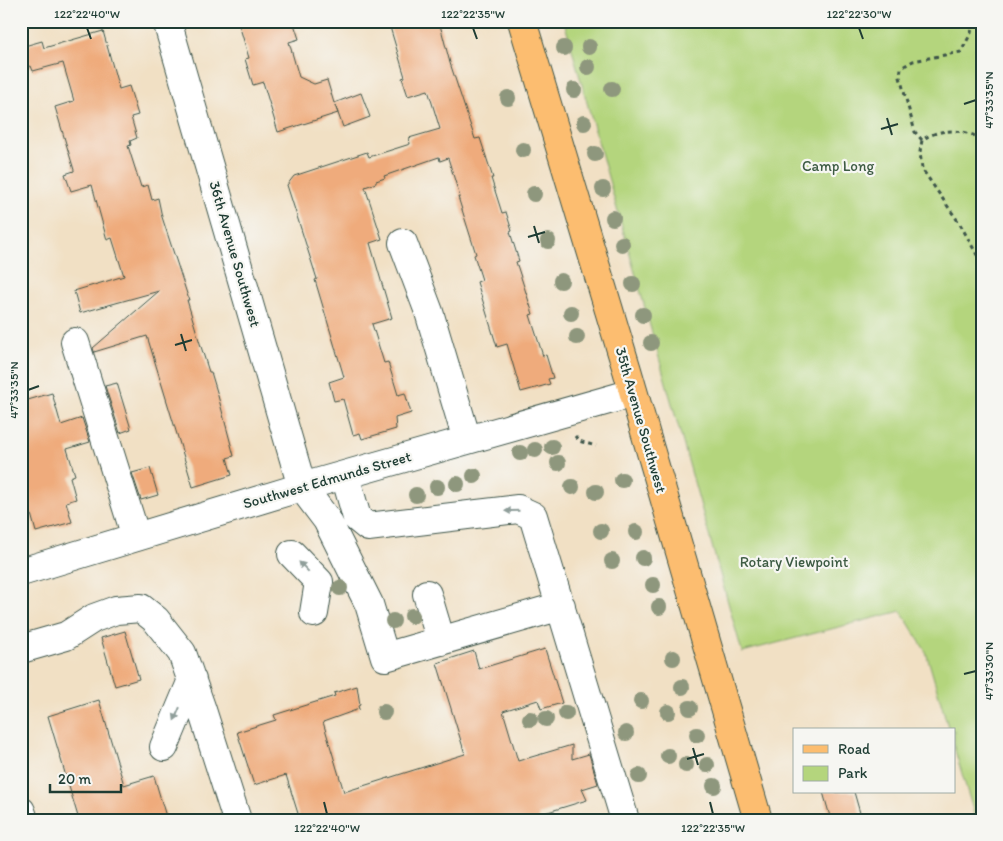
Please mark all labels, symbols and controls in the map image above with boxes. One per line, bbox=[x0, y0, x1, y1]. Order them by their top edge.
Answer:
text: 122°22'40"W bbox=[54, 7, 120, 21]
text: 122°22'35"W bbox=[441, 7, 505, 21]
text: 122°22'30"W bbox=[826, 7, 892, 21]
text: 47°33'35"N bbox=[982, 71, 996, 129]
park label: Camp Long bbox=[802, 157, 874, 175]
street label: 36th Avenue Southwest bbox=[206, 179, 265, 329]
street label: 35th Avenue Southwest bbox=[612, 345, 671, 495]
text: 47°33'35"N bbox=[7, 361, 21, 419]
street label: Southwest Edmunds Street bbox=[241, 447, 414, 513]
one-way arrow bbox=[504, 507, 520, 515]
park label: Rotary Viewpoint bbox=[740, 553, 849, 571]
one-way arrow bbox=[298, 561, 310, 573]
text: 47°33'30"N bbox=[982, 642, 996, 700]
one-way arrow bbox=[173, 706, 181, 721]
legend bbox=[793, 728, 956, 794]
text: Road bbox=[838, 740, 871, 758]
scale bar bbox=[50, 761, 121, 793]
text: Park bbox=[838, 764, 868, 782]
text: 20 m bbox=[58, 770, 92, 788]
text: 122°22'40"W bbox=[294, 821, 360, 835]
text: 122°22'35"W bbox=[681, 821, 745, 835]

